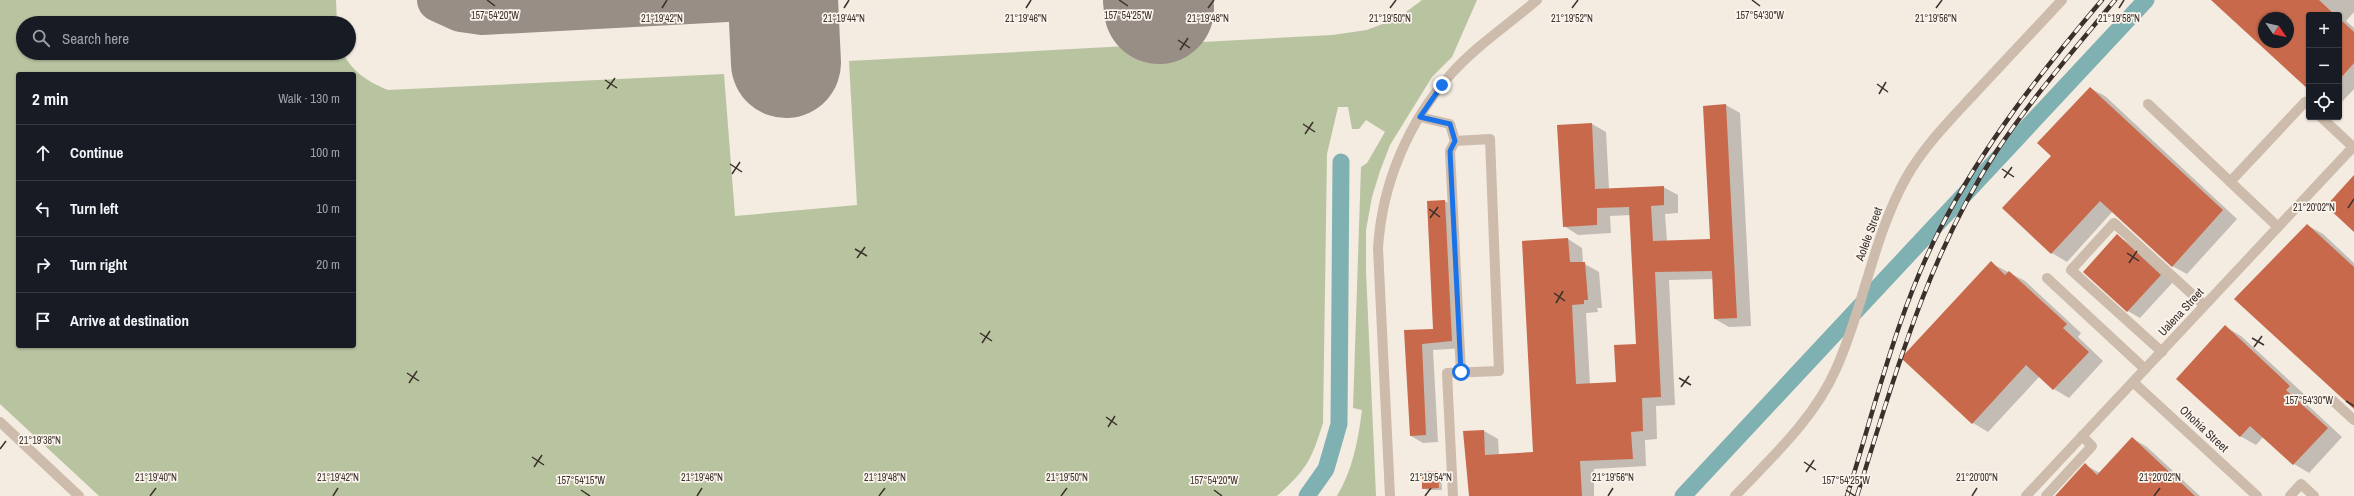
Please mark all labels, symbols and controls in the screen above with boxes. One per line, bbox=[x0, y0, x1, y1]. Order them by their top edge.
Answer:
text: 157°54'20"W bbox=[471, 9, 519, 22]
text: 157°54'25"W bbox=[1104, 9, 1152, 22]
text: 157°54'30"W bbox=[1736, 9, 1784, 22]
text: 21°19'42"N bbox=[641, 12, 683, 25]
text: 21°19'44"N bbox=[823, 12, 865, 25]
text: 21°19'46"N bbox=[1005, 12, 1047, 25]
text: 21°19'48"N bbox=[1187, 12, 1229, 25]
text: 21°19'50"N bbox=[1369, 12, 1411, 25]
text: 21°19'52"N bbox=[1551, 12, 1593, 25]
text: 21°19'56"N bbox=[1915, 12, 1957, 25]
text: 21°19'58"N bbox=[2098, 12, 2140, 25]
north arrow bbox=[2258, 12, 2294, 48]
map controls bbox=[2306, 12, 2342, 120]
button: + bbox=[2306, 12, 2342, 48]
search box bbox=[16, 16, 356, 60]
icon: search bbox=[30, 27, 52, 49]
text: Search here bbox=[62, 28, 129, 49]
button: − bbox=[2306, 48, 2342, 84]
route end bbox=[1433, 76, 1451, 94]
button: locate bbox=[2306, 84, 2342, 120]
text: 2 min bbox=[32, 87, 68, 110]
text: Walk · 130 m bbox=[278, 90, 340, 107]
icon: ahead bbox=[32, 142, 54, 164]
text: Continue bbox=[70, 142, 123, 163]
text: 100 m bbox=[310, 144, 340, 161]
icon: left bbox=[32, 198, 54, 220]
text: Turn left bbox=[70, 198, 118, 219]
text: 10 m bbox=[316, 200, 340, 217]
text: 21°20'02"N bbox=[2293, 201, 2335, 214]
street label: Aolele Street bbox=[1852, 205, 1886, 264]
icon: right bbox=[32, 254, 54, 276]
text: Turn right bbox=[70, 254, 127, 275]
text: 20 m bbox=[316, 256, 340, 273]
street label: Ualena Street bbox=[2155, 284, 2208, 339]
icon: arrive bbox=[32, 310, 54, 332]
text: Arrive at destination bbox=[70, 310, 189, 331]
route start bbox=[1452, 363, 1470, 381]
text: 157°54'30"W bbox=[2285, 394, 2333, 407]
street label: Ohohia Street bbox=[2176, 402, 2232, 456]
text: 21°19'38"N bbox=[19, 434, 61, 447]
text: 21°19'40"N bbox=[135, 471, 177, 484]
text: 21°19'42"N bbox=[317, 471, 359, 484]
text: 21°19'46"N bbox=[681, 471, 723, 484]
text: 21°19'48"N bbox=[864, 471, 906, 484]
text: 21°19'50"N bbox=[1046, 471, 1088, 484]
text: 21°19'54"N bbox=[1410, 471, 1452, 484]
text: 21°19'56"N bbox=[1592, 471, 1634, 484]
text: 21°20'00"N bbox=[1956, 471, 1998, 484]
text: 21°20'02"N bbox=[2139, 471, 2181, 484]
text: 157°54'15"W bbox=[557, 474, 605, 487]
text: 157°54'20"W bbox=[1190, 474, 1238, 487]
text: 157°54'25"W bbox=[1822, 474, 1870, 487]

